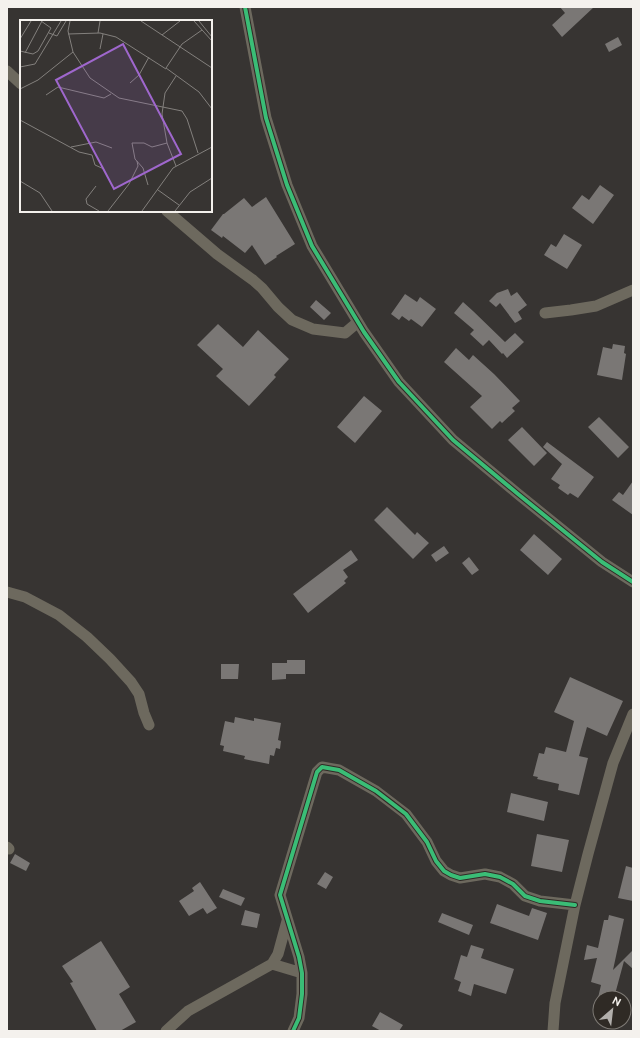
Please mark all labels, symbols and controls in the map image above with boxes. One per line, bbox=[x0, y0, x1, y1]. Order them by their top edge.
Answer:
inset map bbox=[20, 20, 212, 212]
north arrow bbox=[592, 990, 632, 1030]
text: N bbox=[610, 994, 623, 1008]

